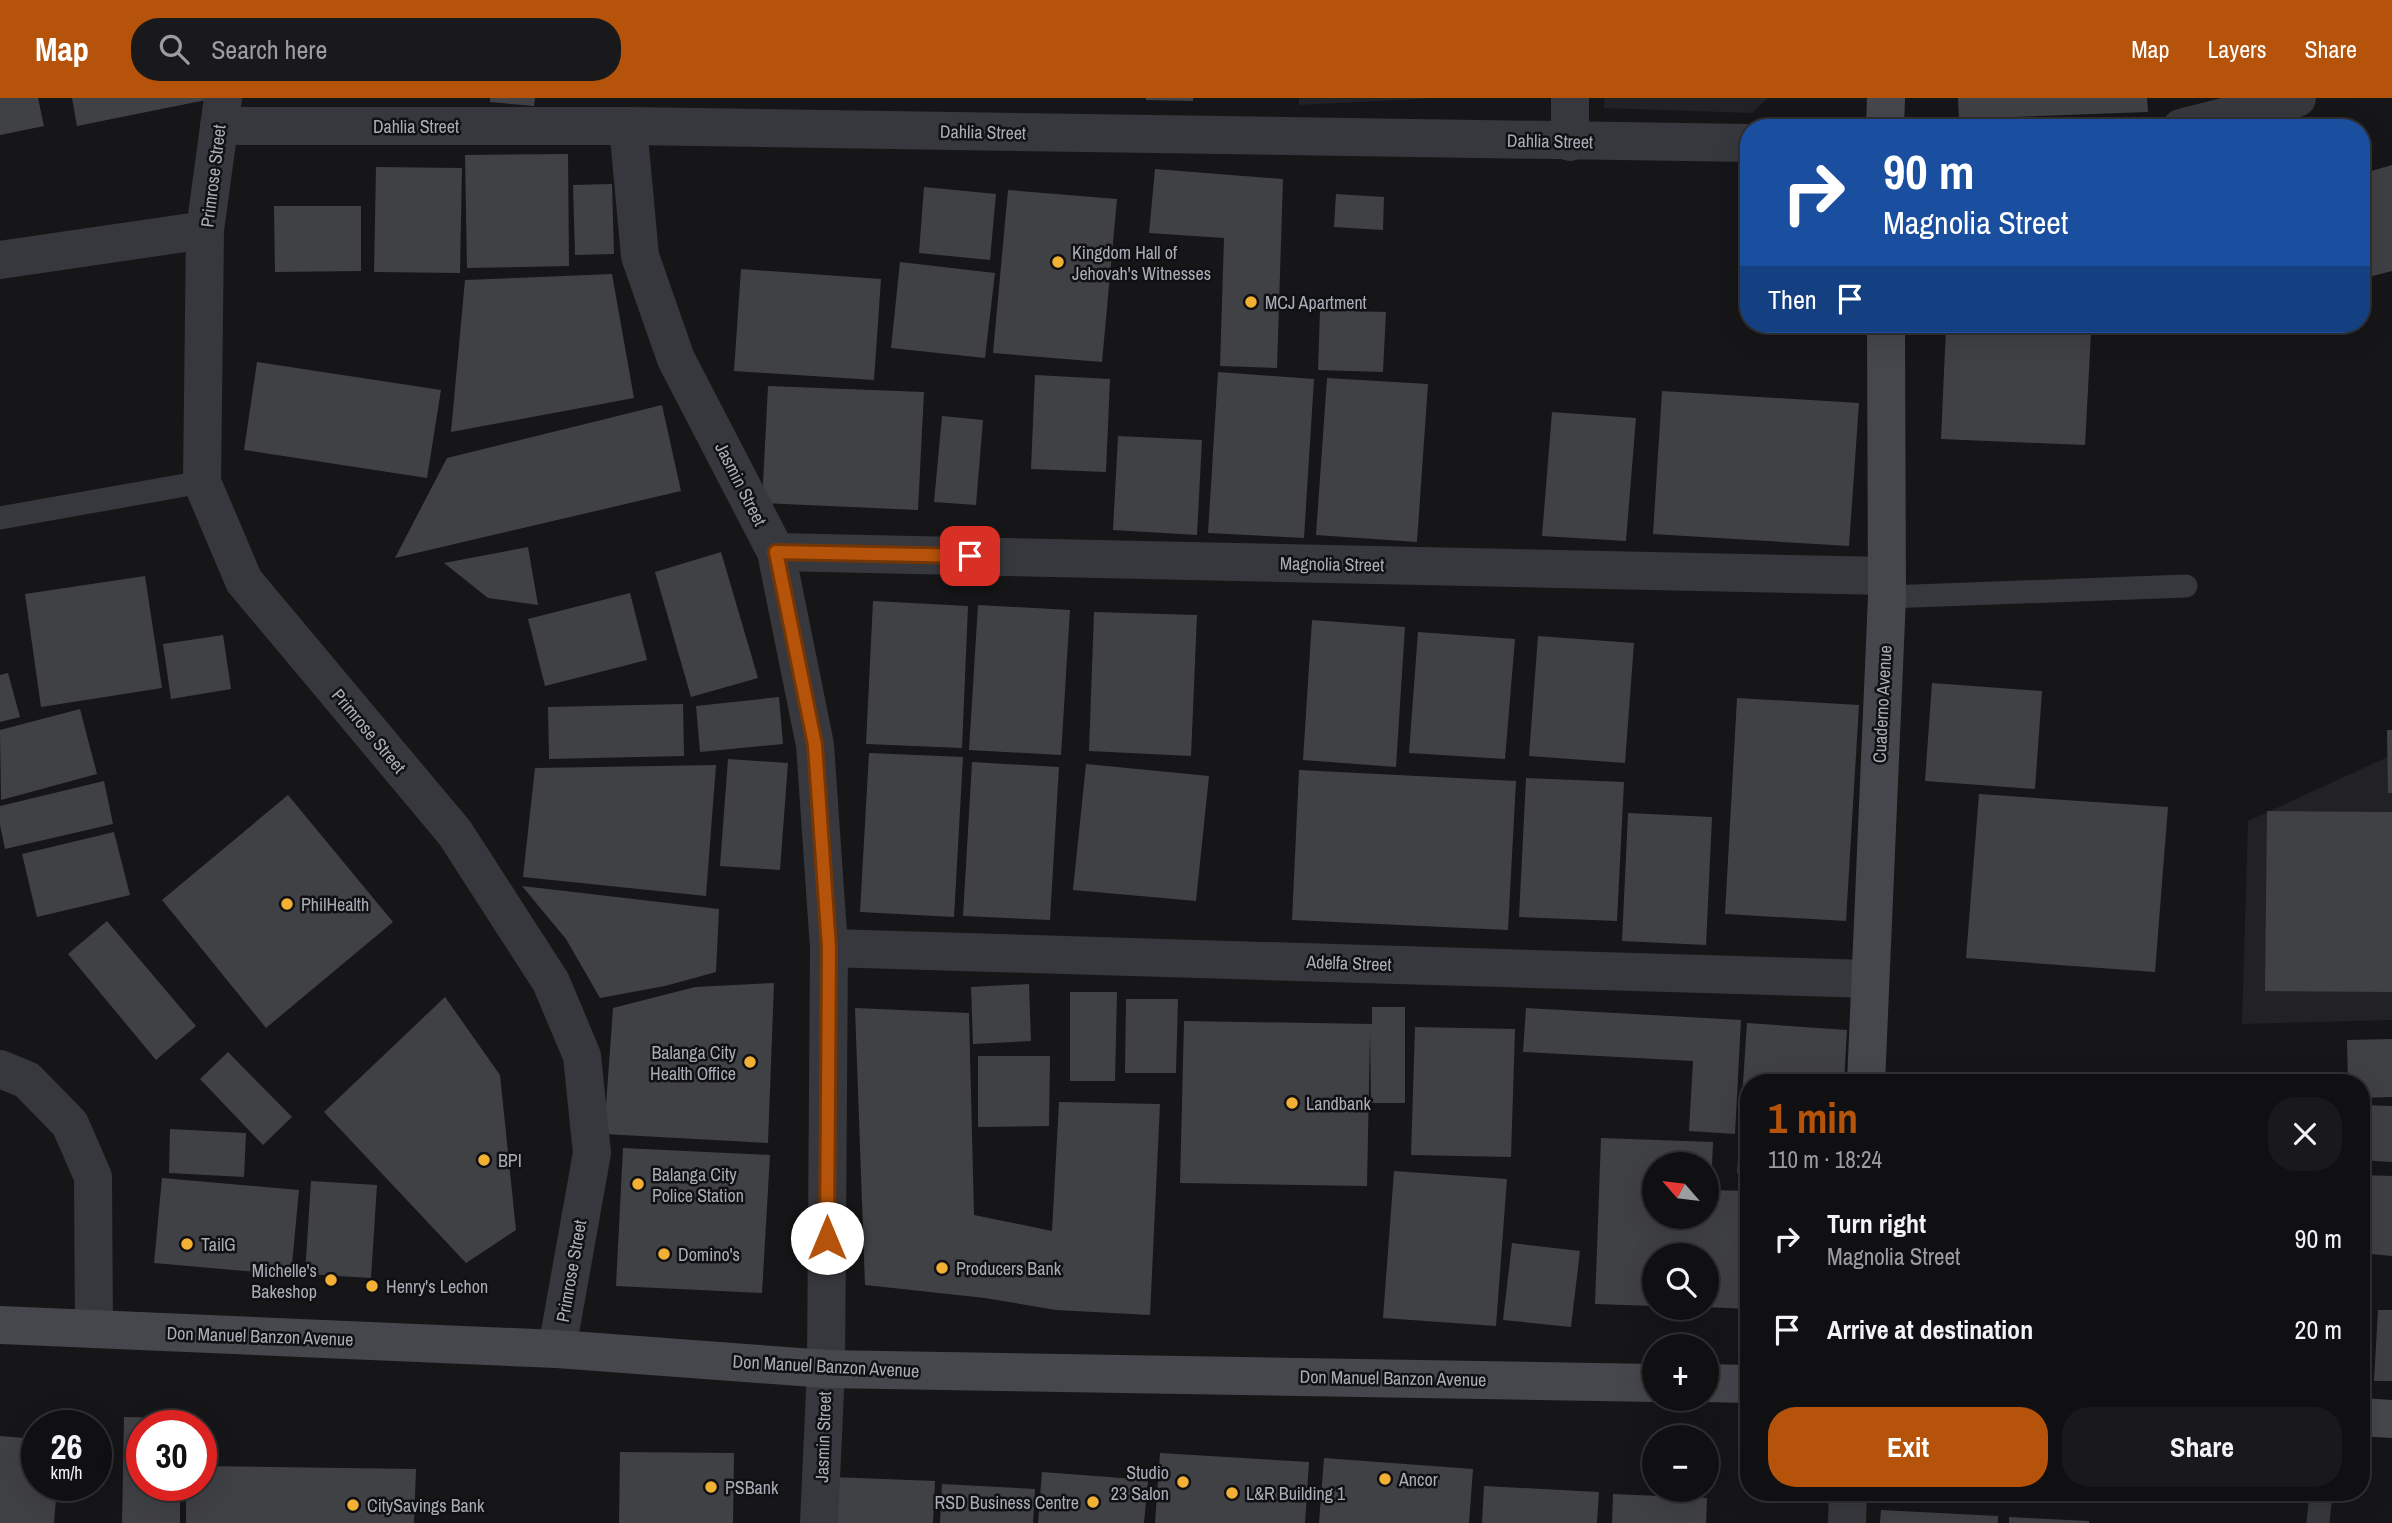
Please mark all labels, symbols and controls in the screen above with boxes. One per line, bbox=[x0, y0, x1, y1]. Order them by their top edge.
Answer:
search box bbox=[131, 18, 621, 81]
text: Map bbox=[35, 27, 89, 71]
icon: search bbox=[155, 30, 193, 68]
text: Search here bbox=[211, 32, 327, 67]
text: Map bbox=[2131, 33, 2169, 65]
text: Layers bbox=[2207, 33, 2266, 65]
text: Share bbox=[2304, 33, 2357, 65]
street label: Dahlia Street bbox=[373, 114, 459, 139]
street label: Dahlia Street bbox=[940, 119, 1026, 145]
street label: Primrose Street bbox=[194, 123, 232, 229]
street label: Dahlia Street bbox=[1507, 128, 1593, 154]
text: 90 m bbox=[1883, 138, 1975, 204]
icon: right bbox=[1768, 147, 1859, 238]
text: Magnolia Street bbox=[1883, 201, 2068, 244]
place label: Kingdom Hall of Jehovah's Witnesses bbox=[1072, 240, 1211, 286]
marker: Kingdom Hall of Jehovah's Witnesses bbox=[1050, 254, 1066, 270]
icon: arrive bbox=[1831, 280, 1869, 318]
text: Then bbox=[1768, 282, 1817, 317]
place label: MCJ Apartment bbox=[1265, 290, 1367, 315]
marker: MCJ Apartment bbox=[1243, 294, 1259, 310]
street label: Jasmin Street bbox=[709, 438, 773, 530]
pin bbox=[940, 526, 1000, 586]
icon: arrive bbox=[951, 537, 989, 575]
street label: Magnolia Street bbox=[1280, 551, 1384, 577]
street label: Cuaderno Avenue bbox=[1866, 644, 1898, 764]
street label: Primrose Street bbox=[326, 683, 412, 779]
place label: PhilHealth bbox=[301, 892, 369, 917]
marker: PhilHealth bbox=[279, 896, 295, 912]
street label: Adelfa Street bbox=[1305, 949, 1392, 977]
place label: Balanga City Health Office bbox=[650, 1040, 737, 1086]
marker: Balanga City Health Office bbox=[742, 1054, 758, 1070]
text: 1 min bbox=[1768, 1090, 1858, 1146]
place label: Landbank bbox=[1306, 1091, 1371, 1116]
marker: Landbank bbox=[1284, 1095, 1300, 1111]
button: close bbox=[2268, 1097, 2342, 1171]
text: 110 m · 18:24 bbox=[1768, 1144, 1882, 1175]
place label: BPI bbox=[498, 1148, 522, 1173]
marker: BPI bbox=[476, 1152, 492, 1168]
north arrow bbox=[1642, 1152, 1718, 1228]
map controls bbox=[1642, 1152, 1719, 1502]
place label: Balanga City Police Station bbox=[652, 1162, 744, 1208]
marker: Balanga City Police Station bbox=[630, 1176, 646, 1192]
position arrow bbox=[790, 1201, 864, 1275]
text: Turn right bbox=[1827, 1206, 1926, 1241]
street label: Primrose Street bbox=[550, 1218, 592, 1324]
icon: right bbox=[1768, 1220, 1806, 1258]
text: 90 m bbox=[2295, 1221, 2342, 1256]
place label: TailG bbox=[201, 1232, 236, 1257]
marker: TailG bbox=[179, 1236, 195, 1252]
text: Magnolia Street bbox=[1827, 1241, 1960, 1272]
place label: Domino's bbox=[678, 1242, 740, 1267]
button: search bbox=[1642, 1243, 1719, 1320]
marker: Domino's bbox=[656, 1246, 672, 1262]
place label: Producers Bank bbox=[956, 1256, 1062, 1281]
place label: Michelle's Bakeshop bbox=[251, 1258, 317, 1304]
marker: Producers Bank bbox=[934, 1260, 950, 1276]
marker: Michelle's Bakeshop bbox=[323, 1272, 339, 1288]
place label: Henry's Lechon bbox=[386, 1274, 488, 1299]
marker: Henry's Lechon bbox=[364, 1278, 380, 1294]
icon: arrive bbox=[1768, 1311, 1806, 1349]
text: Arrive at destination bbox=[1827, 1312, 2033, 1347]
text: 20 m bbox=[2295, 1312, 2342, 1347]
street label: Don Manuel Banzon Avenue bbox=[166, 1320, 354, 1352]
button: + bbox=[1642, 1334, 1719, 1411]
street label: Don Manuel Banzon Avenue bbox=[732, 1349, 920, 1383]
street label: Don Manuel Banzon Avenue bbox=[1299, 1364, 1487, 1392]
street label: Jasmin Street bbox=[809, 1391, 837, 1483]
button: Exit bbox=[1768, 1407, 2048, 1487]
button: Share bbox=[2062, 1407, 2342, 1487]
speed limit sign: 30 bbox=[126, 1410, 217, 1501]
text: 26 bbox=[51, 1423, 82, 1470]
button: − bbox=[1642, 1425, 1719, 1502]
text: km/h bbox=[51, 1460, 83, 1485]
place label: Studio 23 Salon bbox=[1111, 1460, 1169, 1506]
place label: Ancor bbox=[1398, 1467, 1438, 1492]
marker: Ancor bbox=[1377, 1471, 1393, 1487]
marker: Studio 23 Salon bbox=[1175, 1474, 1191, 1490]
place label: PSBank bbox=[725, 1475, 779, 1500]
marker: PSBank bbox=[703, 1479, 719, 1495]
place label: L&R Building 1 bbox=[1246, 1481, 1346, 1506]
marker: L&R Building 1 bbox=[1224, 1485, 1240, 1501]
place label: RSD Business Centre bbox=[935, 1490, 1079, 1515]
place label: CitySavings Bank bbox=[367, 1493, 485, 1518]
marker: RSD Business Centre bbox=[1085, 1494, 1101, 1510]
marker: CitySavings Bank bbox=[345, 1497, 361, 1513]

